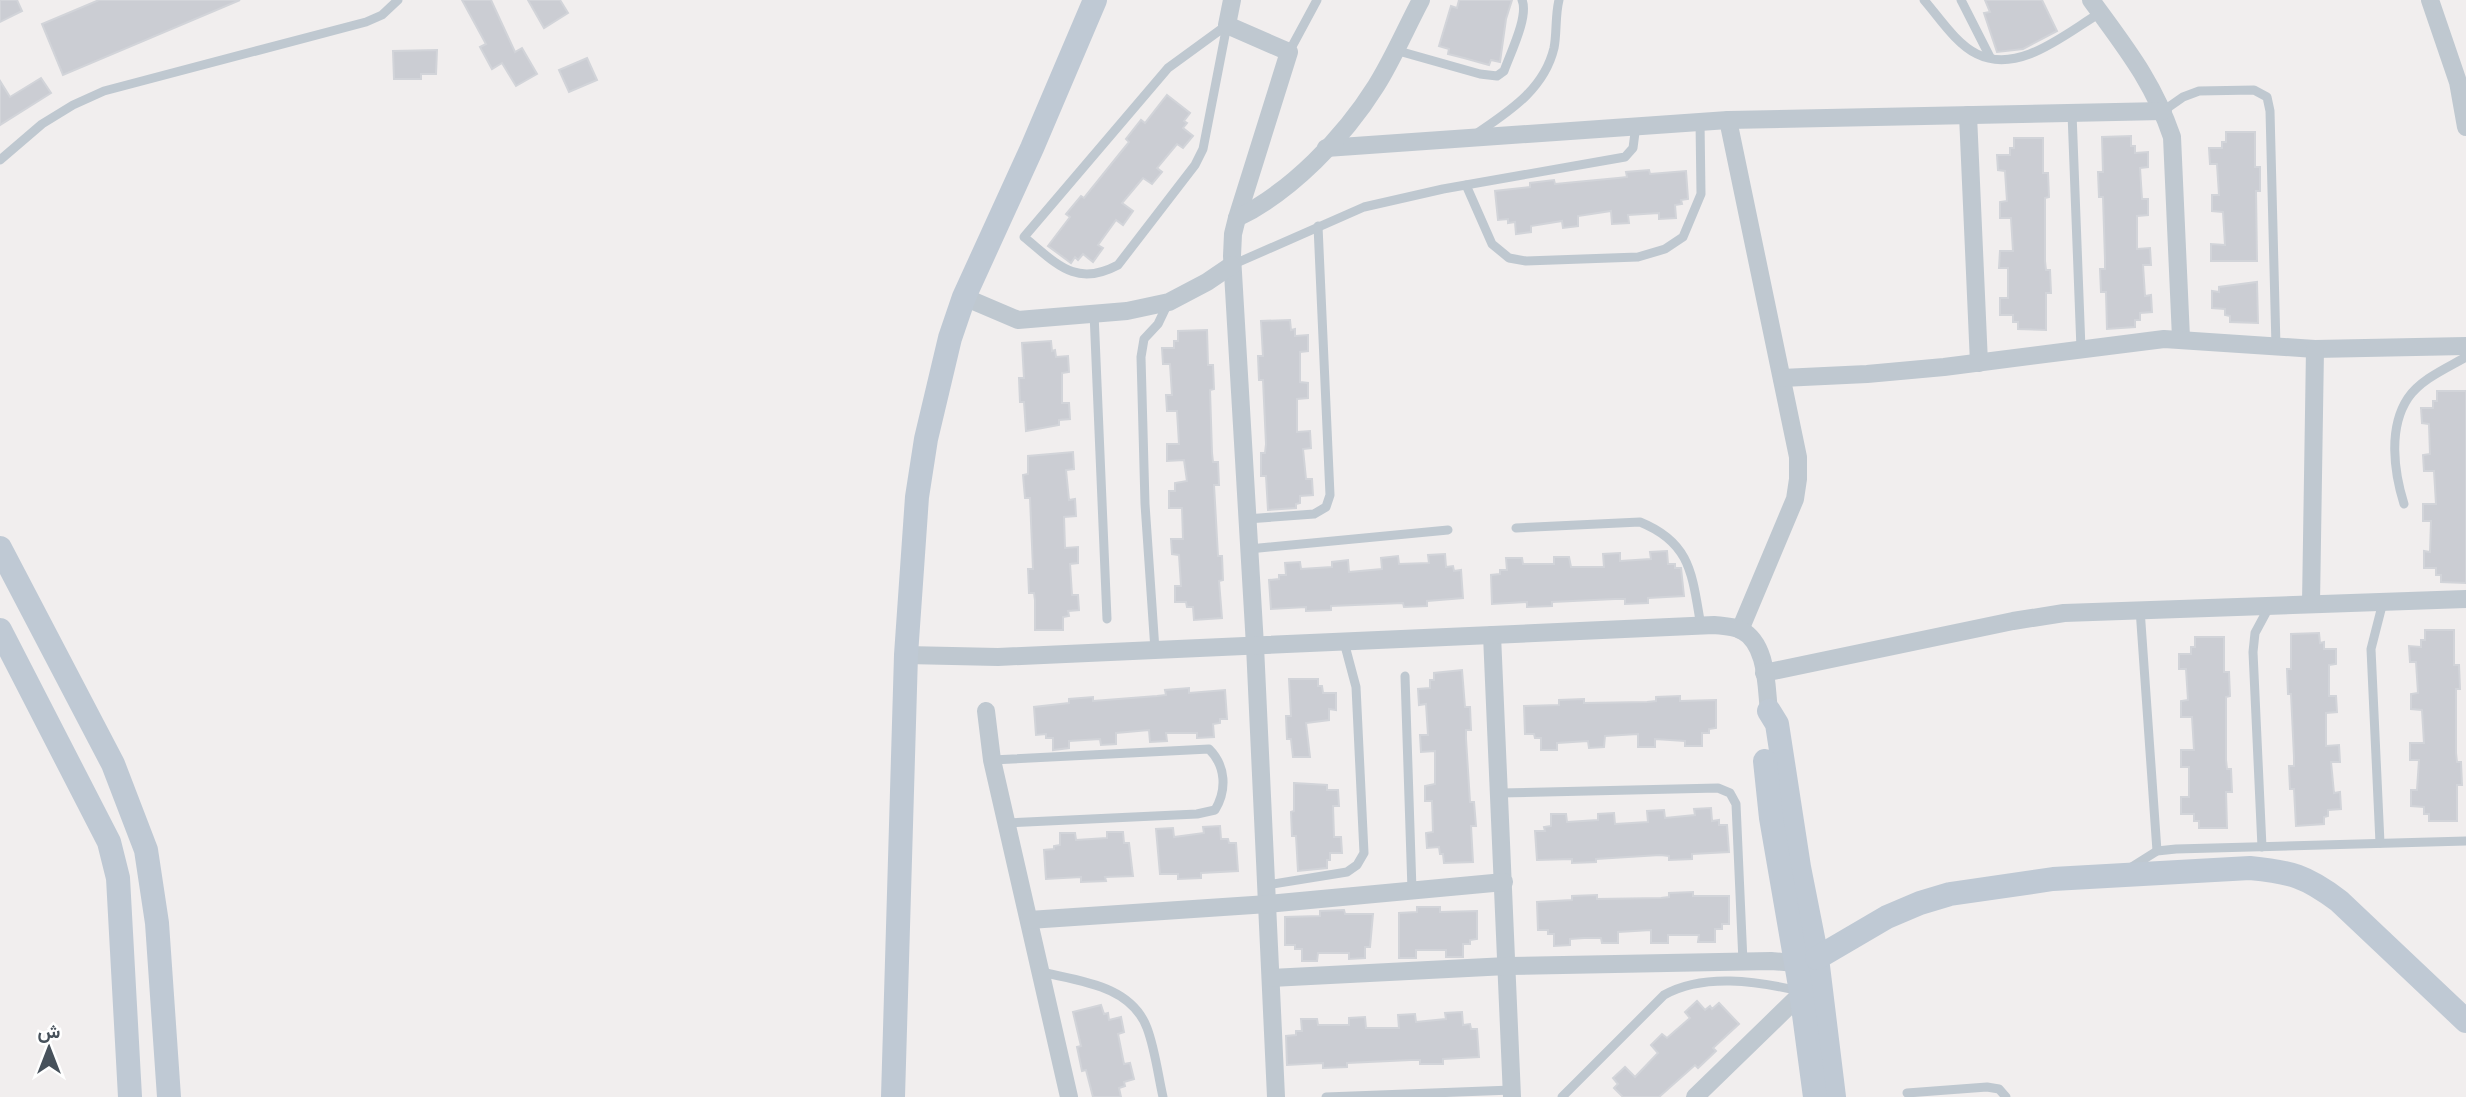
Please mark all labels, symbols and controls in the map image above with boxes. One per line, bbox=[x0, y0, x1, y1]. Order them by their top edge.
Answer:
north arrow bbox=[14, 1013, 84, 1083]
text: ش bbox=[38, 1020, 61, 1043]

